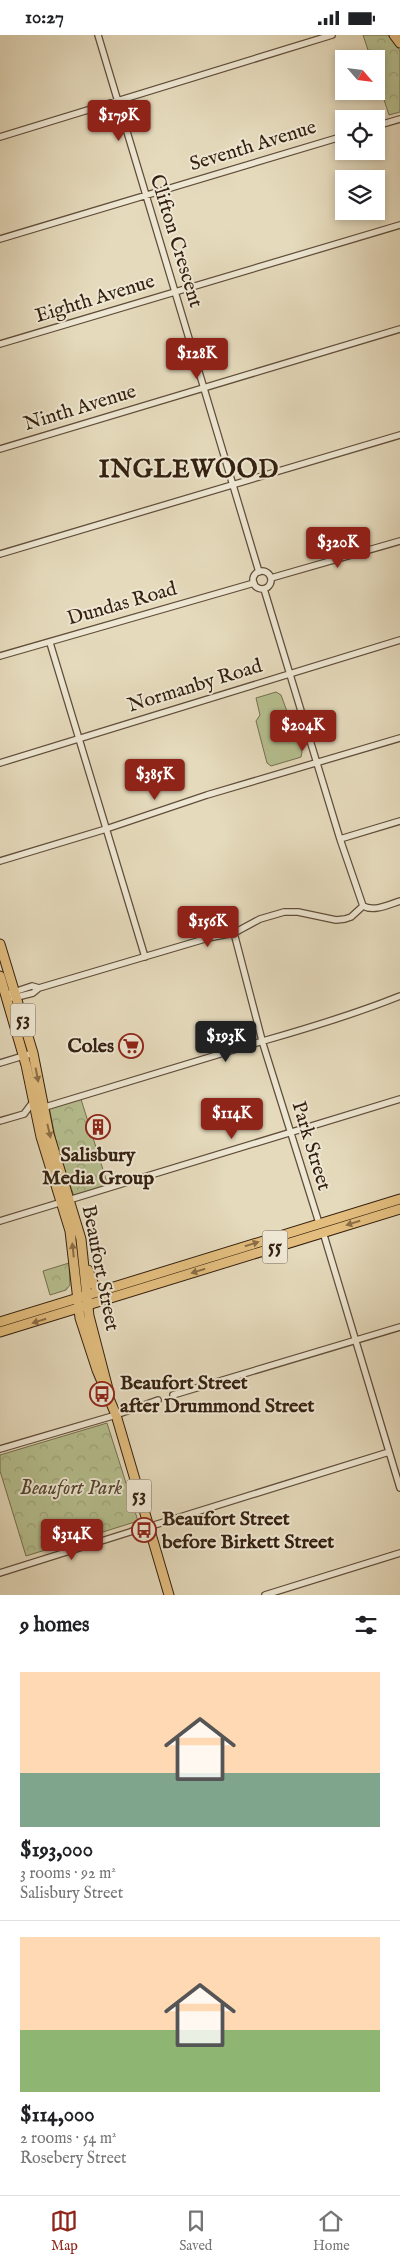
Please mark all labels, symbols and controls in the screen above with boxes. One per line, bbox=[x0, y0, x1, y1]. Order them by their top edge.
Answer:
text: 10:27 bbox=[25, 6, 64, 30]
north arrow bbox=[335, 50, 385, 100]
map controls bbox=[335, 50, 385, 220]
pin: $179K bbox=[84, 99, 154, 142]
text: $179K bbox=[99, 106, 139, 126]
button: locate bbox=[335, 110, 385, 160]
street label: Seventh Avenue bbox=[187, 115, 319, 177]
button: layers bbox=[335, 170, 385, 220]
street label: Clifton Crescent bbox=[144, 171, 208, 311]
street label: Eighth Avenue bbox=[32, 269, 158, 329]
pin: $128K bbox=[162, 337, 232, 380]
text: $128K bbox=[177, 344, 217, 364]
street label: Ninth Avenue bbox=[21, 379, 139, 437]
district label: INGLEWOOD bbox=[99, 454, 279, 486]
pin: $320K bbox=[303, 527, 373, 569]
text: $320K bbox=[317, 533, 359, 553]
street label: Dundas Road bbox=[64, 576, 180, 632]
street label: Normanby Road bbox=[125, 654, 266, 718]
pin: $204K bbox=[268, 709, 338, 752]
text: $204K bbox=[281, 716, 325, 736]
pin: $385K bbox=[120, 759, 190, 801]
text: $385K bbox=[136, 765, 174, 785]
pin: $156K bbox=[173, 905, 243, 948]
text: $156K bbox=[189, 912, 227, 932]
road number: 53 bbox=[10, 1003, 36, 1037]
pin: $193K bbox=[191, 1021, 261, 1063]
text: $193K bbox=[206, 1027, 246, 1047]
supermarket icon: Coles bbox=[118, 1033, 144, 1059]
place label: Coles bbox=[67, 1034, 114, 1059]
one-way arrow bbox=[34, 1067, 42, 1083]
pin: $114K bbox=[197, 1097, 267, 1140]
street label: Park Street bbox=[286, 1098, 336, 1194]
text: $114K bbox=[212, 1104, 252, 1124]
building icon: Salisbury Media Group bbox=[85, 1114, 111, 1140]
one-way arrow bbox=[45, 1124, 53, 1139]
place label: Salisbury Media Group bbox=[42, 1143, 154, 1191]
street label: Beaufort Street bbox=[76, 1203, 124, 1333]
one-way arrow bbox=[346, 1220, 361, 1228]
road number: 55 bbox=[262, 1231, 288, 1263]
one-way arrow bbox=[244, 1240, 259, 1247]
one-way arrow bbox=[69, 1241, 77, 1257]
one-way arrow bbox=[190, 1267, 205, 1275]
one-way arrow bbox=[31, 1317, 46, 1325]
place label: Beaufort Street after Drummond Street bbox=[120, 1371, 314, 1419]
bus stop icon: Beaufort Street after Drummond Street bbox=[89, 1381, 115, 1407]
park label: Beaufort Park bbox=[20, 1476, 122, 1501]
road number: 53 bbox=[126, 1479, 152, 1513]
place label: Beaufort Street before Birkett Street bbox=[161, 1507, 334, 1555]
bus stop icon: Beaufort Street before Birkett Street bbox=[131, 1517, 157, 1543]
pin: $314K bbox=[37, 1519, 107, 1561]
text: $314K bbox=[52, 1525, 92, 1545]
icon: filters bbox=[352, 1611, 380, 1639]
text: 9 homes bbox=[20, 1612, 89, 1639]
icon: home bbox=[155, 1704, 245, 1794]
text: $193,000 bbox=[20, 1837, 93, 1864]
text: 3 rooms · 92 m² bbox=[20, 1864, 116, 1884]
text: Salisbury Street bbox=[20, 1884, 123, 1904]
icon: home bbox=[155, 1970, 245, 2060]
text: $114,000 bbox=[20, 2102, 95, 2129]
text: 2 rooms · 54 m² bbox=[20, 2129, 117, 2149]
text: Rosebery Street bbox=[20, 2149, 127, 2169]
tab: Map bbox=[50, 2207, 78, 2255]
tab: Saved bbox=[179, 2207, 212, 2255]
tab: Home bbox=[313, 2207, 350, 2255]

